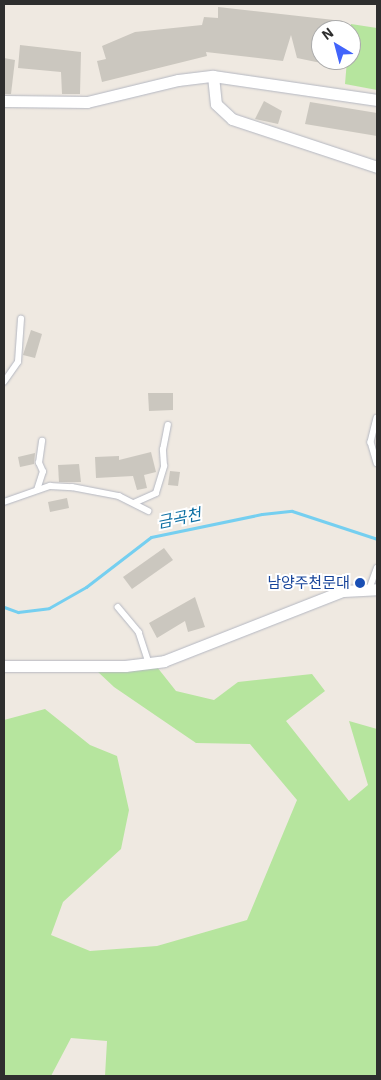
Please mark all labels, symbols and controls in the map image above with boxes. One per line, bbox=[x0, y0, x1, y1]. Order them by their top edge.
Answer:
north arrow bbox=[311, 20, 361, 70]
text: N bbox=[318, 24, 337, 44]
water label: 금곡천 bbox=[155, 504, 203, 532]
place label: 남양주천문대 bbox=[267, 574, 350, 592]
marker: 남양주천문대 bbox=[354, 577, 366, 589]

